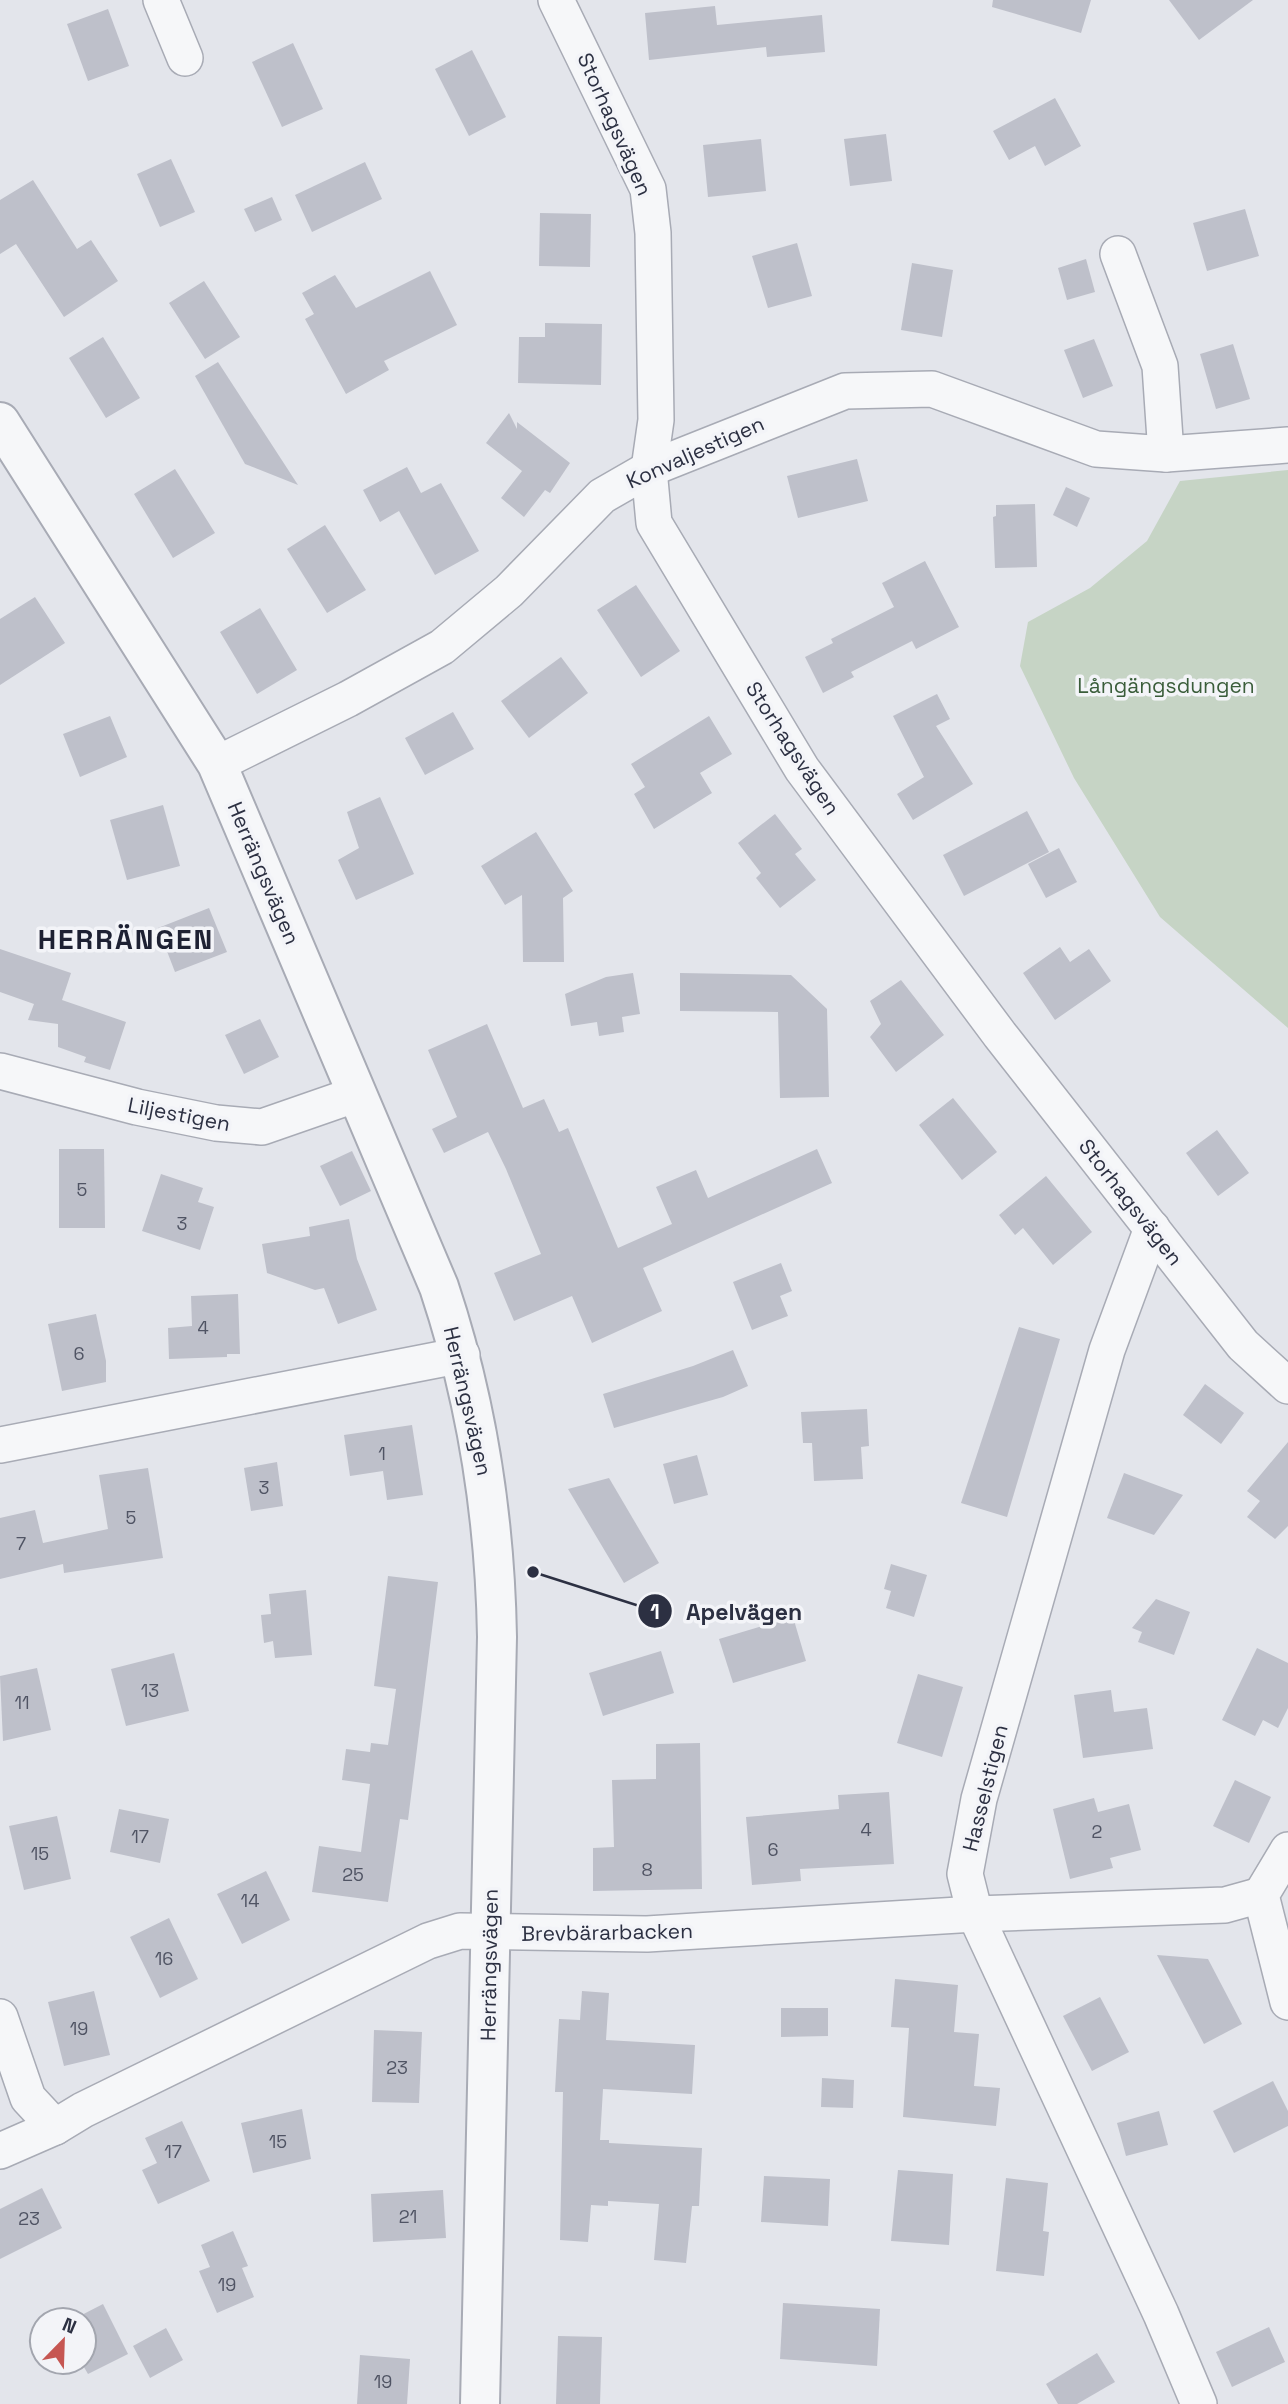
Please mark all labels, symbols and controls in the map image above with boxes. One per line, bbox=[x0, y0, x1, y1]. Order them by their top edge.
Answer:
street label: Storhagsvägen bbox=[571, 48, 659, 200]
street label: Konvaljestigen bbox=[622, 410, 768, 494]
park label: Långängsdungen bbox=[1077, 672, 1255, 699]
street label: Storhagsvägen bbox=[740, 676, 846, 820]
street label: Herrängsvägen bbox=[222, 798, 306, 948]
district label: HERRÄNGEN bbox=[38, 921, 214, 957]
street label: Liljestigen bbox=[125, 1091, 233, 1137]
street label: Storhagsvägen bbox=[1073, 1133, 1189, 1271]
house number: 5 bbox=[77, 1178, 87, 1201]
house number: 3 bbox=[177, 1212, 187, 1235]
house number: 4 bbox=[197, 1316, 209, 1339]
street label: Herrängsvägen bbox=[438, 1324, 498, 1478]
house number: 6 bbox=[73, 1342, 85, 1365]
house number: 1 bbox=[378, 1442, 386, 1465]
house number: 3 bbox=[259, 1476, 269, 1499]
house number: 5 bbox=[126, 1506, 136, 1529]
house number: 7 bbox=[16, 1532, 26, 1555]
callout: Apelvägen bbox=[637, 1589, 816, 1633]
text: Apelvägen bbox=[686, 1597, 802, 1627]
text: 1 bbox=[650, 1598, 660, 1625]
house number: 13 bbox=[141, 1679, 159, 1702]
house number: 11 bbox=[14, 1691, 30, 1714]
street label: Hasselstigen bbox=[956, 1722, 1014, 1854]
house number: 4 bbox=[860, 1818, 872, 1841]
house number: 2 bbox=[1092, 1820, 1102, 1843]
house number: 17 bbox=[131, 1825, 149, 1848]
house number: 6 bbox=[767, 1838, 779, 1861]
house number: 15 bbox=[31, 1842, 49, 1865]
house number: 8 bbox=[641, 1858, 653, 1881]
house number: 25 bbox=[342, 1863, 364, 1886]
house number: 14 bbox=[241, 1889, 259, 1912]
street label: Herrängsvägen bbox=[474, 1889, 504, 2041]
street label: Brevbärarbacken bbox=[521, 1917, 693, 1947]
house number: 16 bbox=[155, 1947, 173, 1970]
house number: 19 bbox=[70, 2017, 88, 2040]
house number: 23 bbox=[386, 2056, 408, 2079]
house number: 15 bbox=[269, 2130, 287, 2153]
house number: 17 bbox=[164, 2140, 182, 2163]
house number: 21 bbox=[399, 2205, 417, 2228]
house number: 23 bbox=[18, 2207, 40, 2230]
house number: 19 bbox=[218, 2273, 236, 2296]
north arrow bbox=[28, 2306, 98, 2376]
text: N bbox=[59, 2312, 80, 2340]
house number: 19 bbox=[374, 2370, 392, 2393]

